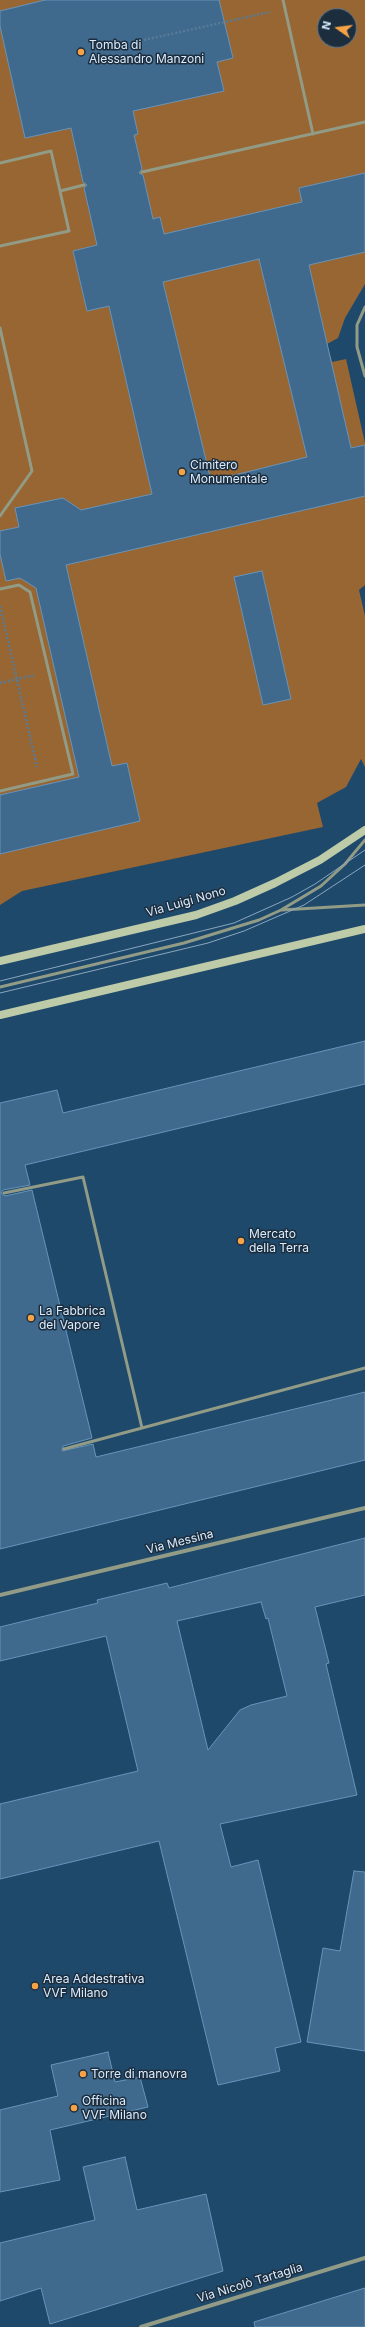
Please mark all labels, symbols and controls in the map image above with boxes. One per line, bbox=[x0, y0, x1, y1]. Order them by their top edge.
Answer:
north arrow bbox=[317, 8, 357, 48]
text: N bbox=[319, 20, 334, 31]
place label: Tomba di Alessandro Manzoni bbox=[89, 38, 204, 66]
marker: Tomba di Alessandro Manzoni bbox=[76, 47, 86, 57]
place label: Cimitero Monumentale bbox=[190, 458, 267, 486]
marker: Cimitero Monumentale bbox=[177, 467, 187, 477]
street label: Via Luigi Nono bbox=[144, 884, 228, 920]
place label: Mercato della Terra bbox=[249, 1227, 309, 1255]
marker: Mercato della Terra bbox=[236, 1236, 246, 1246]
place label: La Fabbrica del Vapore bbox=[39, 1304, 105, 1332]
marker: La Fabbrica del Vapore bbox=[26, 1313, 36, 1323]
street label: Via Messina bbox=[145, 1527, 215, 1557]
place label: Area Addestrativa VVF Milano bbox=[43, 1972, 145, 2000]
marker: Area Addestrativa VVF Milano bbox=[30, 1981, 40, 1991]
place label: Torre di manovra bbox=[91, 2067, 187, 2081]
marker: Torre di manovra bbox=[78, 2069, 88, 2079]
place label: Officina VVF Milano bbox=[82, 2094, 147, 2122]
marker: Officina VVF Milano bbox=[69, 2103, 79, 2113]
street label: Via Nicolò Tartaglia bbox=[195, 2260, 305, 2306]

